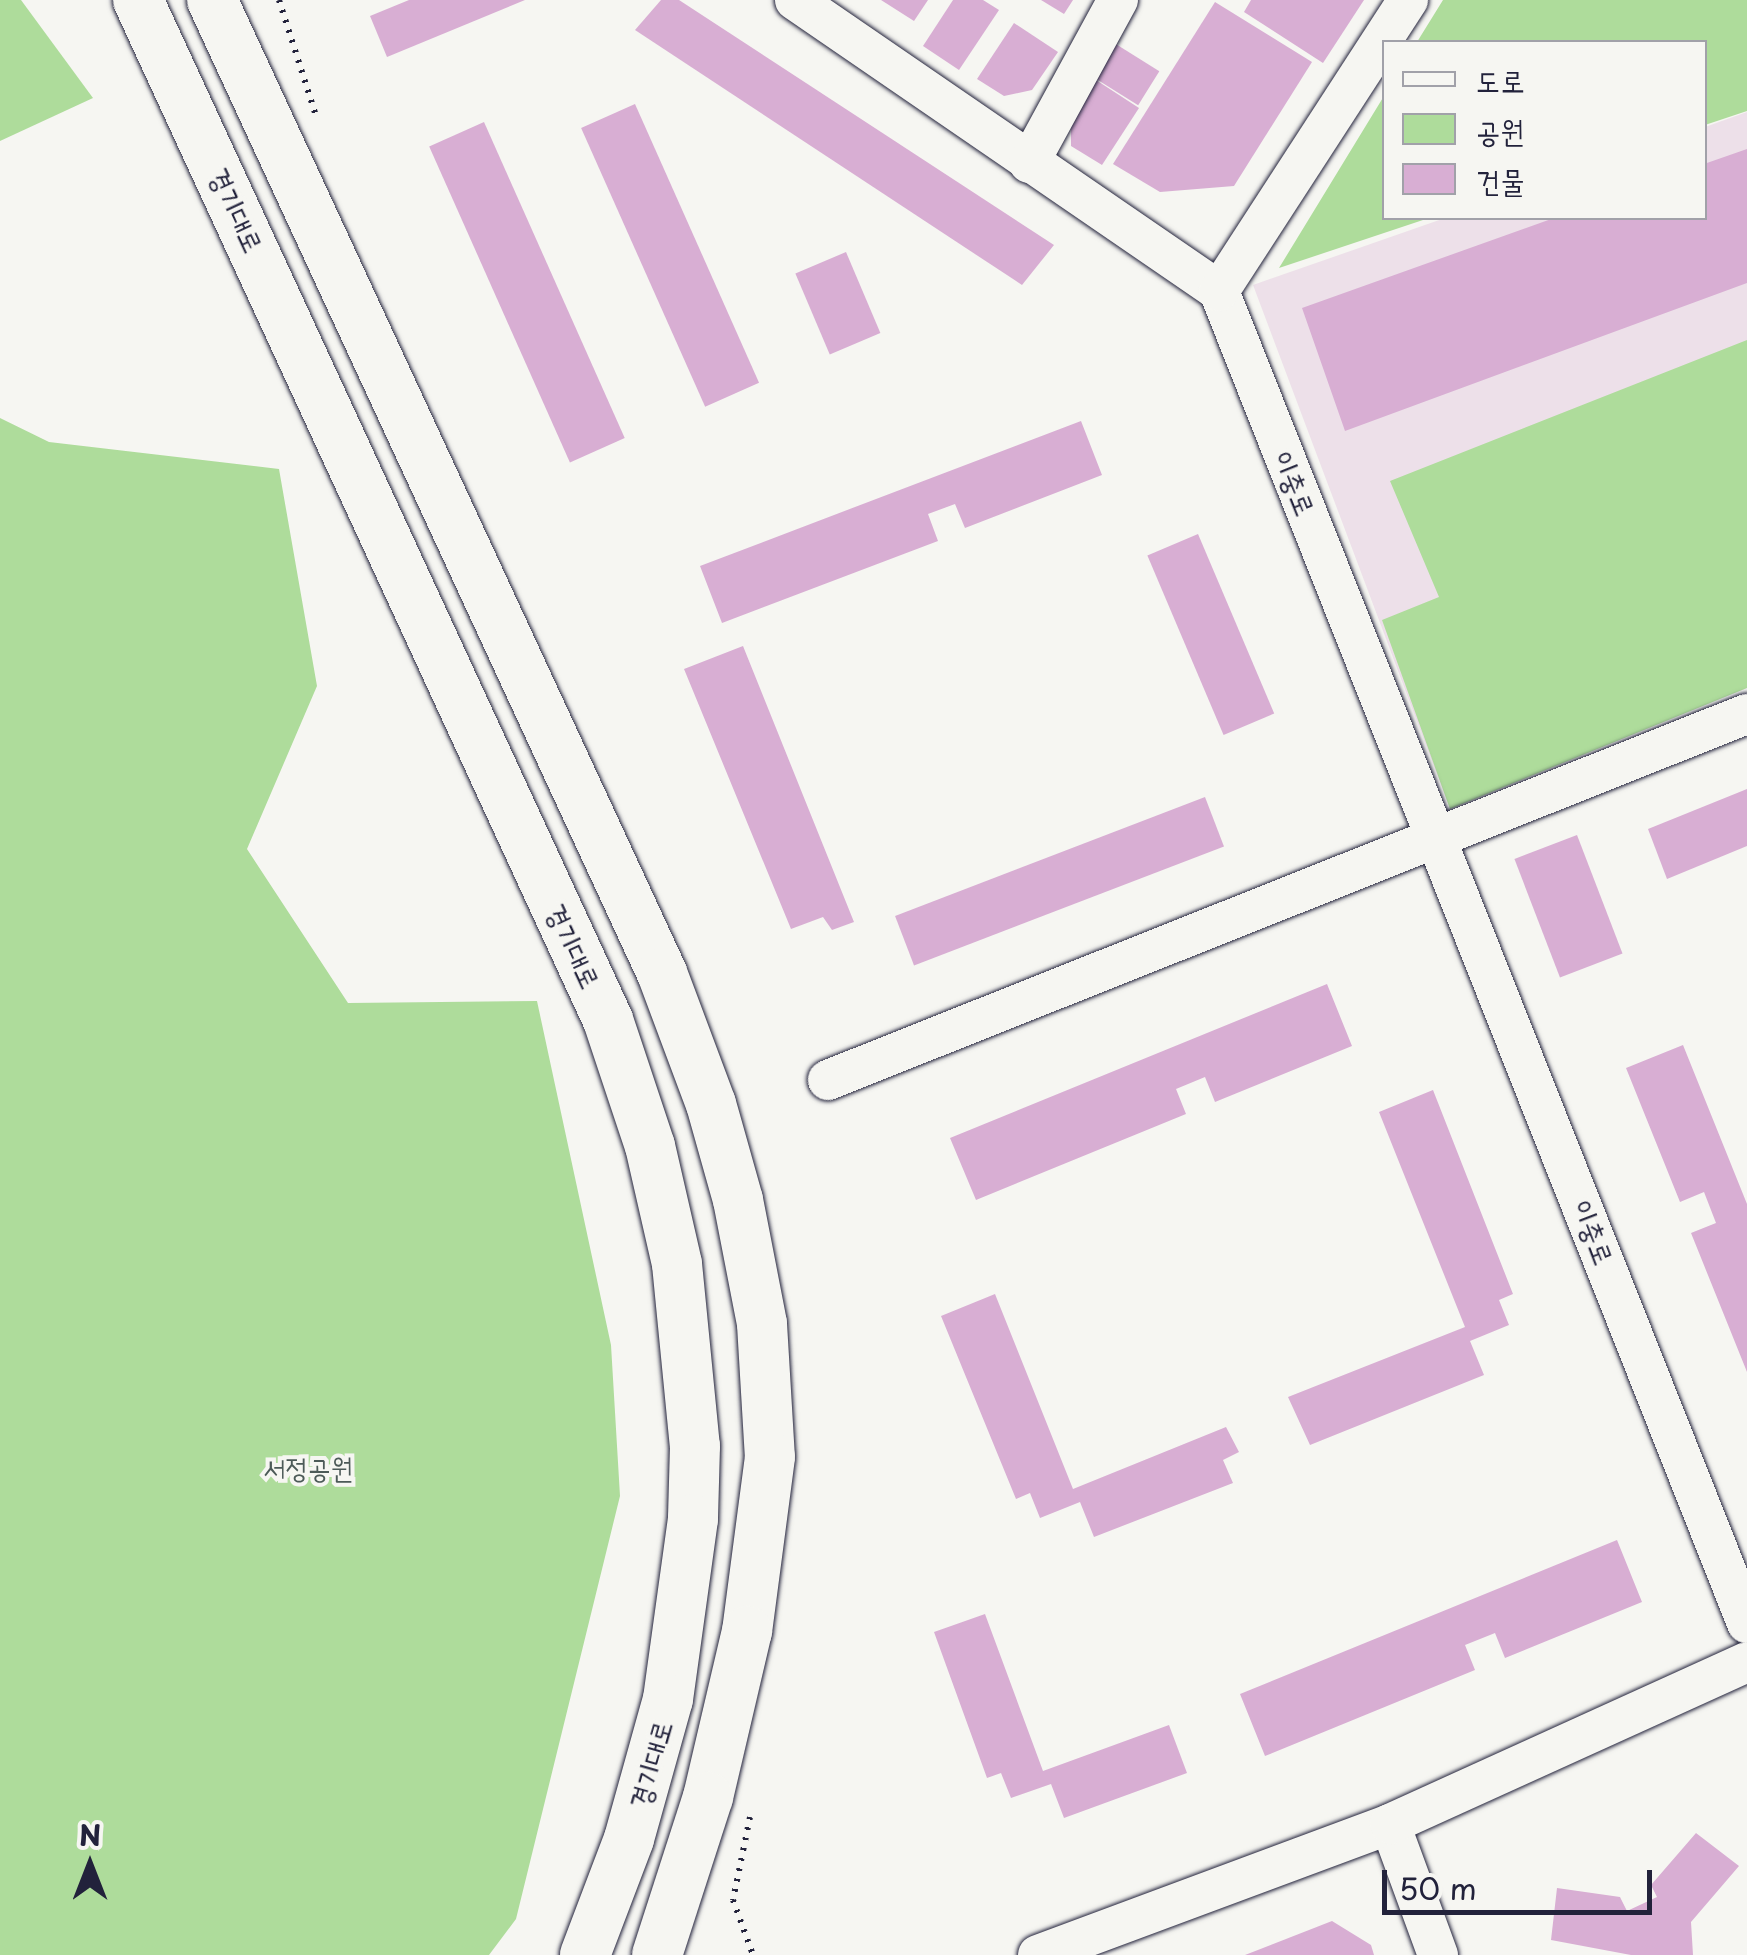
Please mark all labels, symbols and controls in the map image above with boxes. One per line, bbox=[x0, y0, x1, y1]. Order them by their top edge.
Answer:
legend bbox=[1382, 40, 1707, 220]
text: 도로 bbox=[1476, 57, 1524, 102]
text: 공원 bbox=[1476, 107, 1524, 152]
text: 건물 bbox=[1476, 157, 1524, 202]
street label: 경기대로 bbox=[203, 162, 271, 258]
street label: 이충로 bbox=[1267, 445, 1323, 521]
street label: 경기대로 bbox=[540, 898, 608, 994]
street label: 이충로 bbox=[1566, 1194, 1622, 1270]
park label: 서정공원 bbox=[263, 1450, 353, 1484]
street label: 경기대로 bbox=[621, 1716, 679, 1812]
text: N bbox=[79, 1813, 101, 1856]
north arrow bbox=[40, 1815, 140, 1915]
scale bar bbox=[1387, 1850, 1657, 1912]
text: 50 m bbox=[1399, 1865, 1477, 1910]

